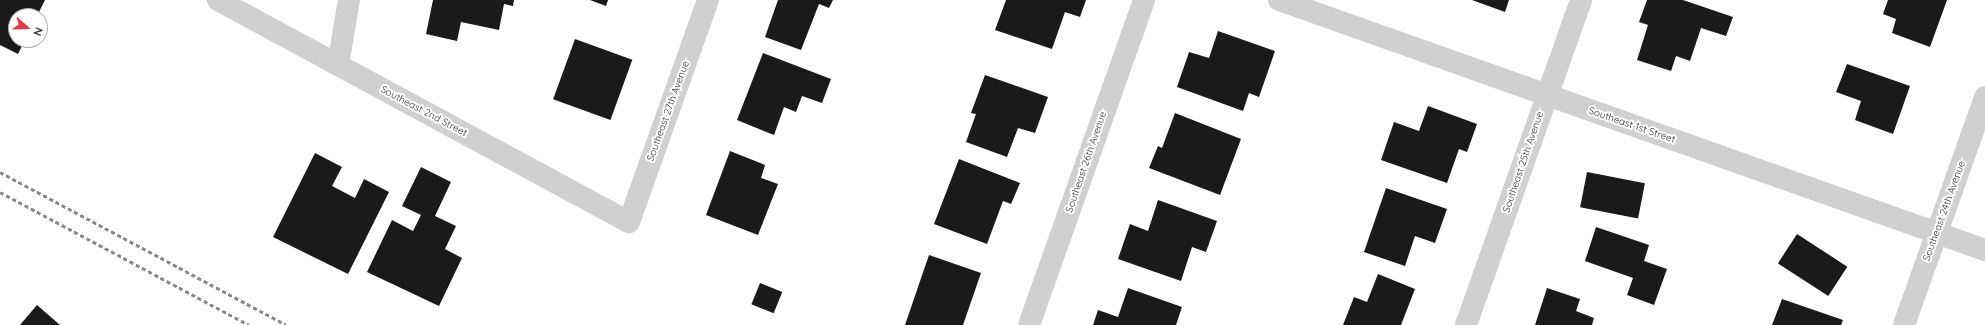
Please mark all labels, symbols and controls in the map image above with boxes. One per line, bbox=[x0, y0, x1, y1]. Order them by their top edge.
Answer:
north arrow bbox=[8, 8, 48, 48]
text: N bbox=[30, 26, 46, 38]
street label: Southeast 27th Avenue bbox=[644, 59, 692, 163]
street label: Southeast 2nd Street bbox=[379, 83, 469, 139]
street label: Southeast 1st Street bbox=[1587, 105, 1677, 145]
street label: Southeast 26th Avenue bbox=[1063, 110, 1109, 214]
street label: Southeast 25th Avenue bbox=[1500, 110, 1546, 214]
street label: Southeast 24th Avenue bbox=[1920, 159, 1968, 263]

